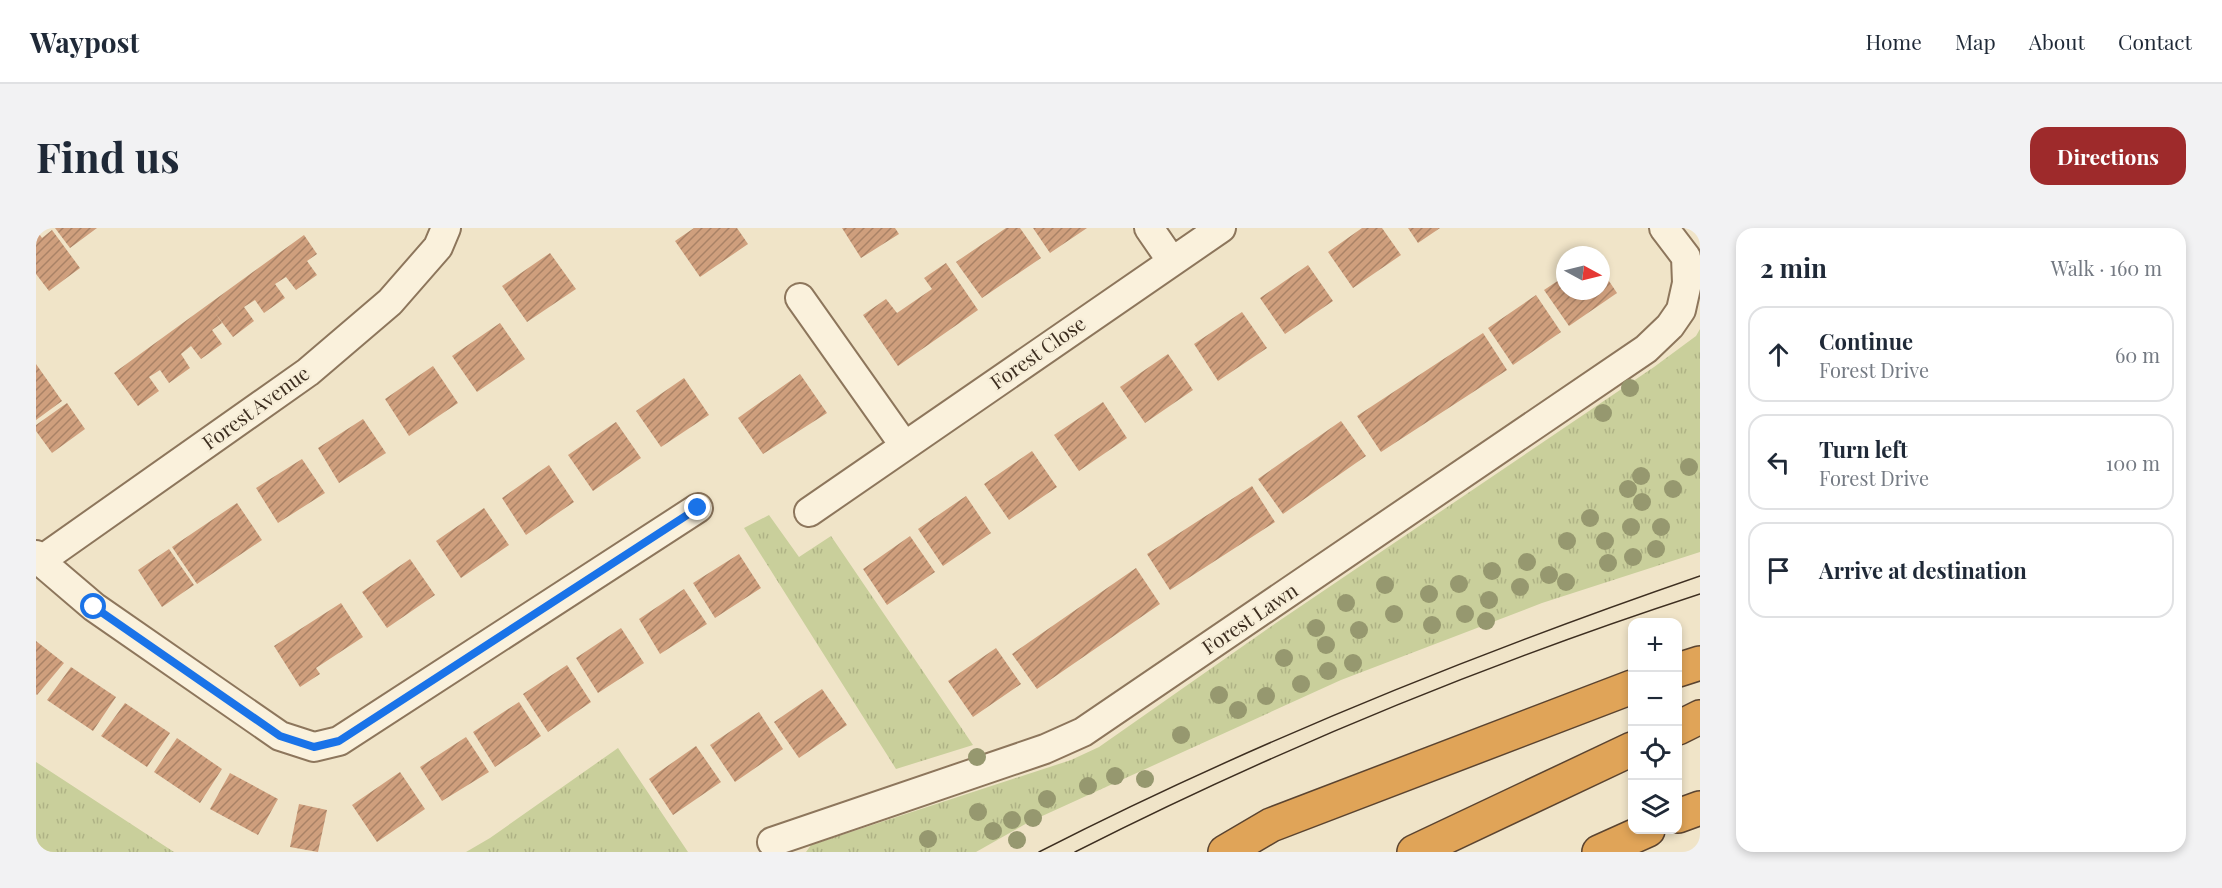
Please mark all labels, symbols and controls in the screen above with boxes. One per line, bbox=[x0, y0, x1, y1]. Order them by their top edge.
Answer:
text: Waypost bbox=[30, 23, 139, 60]
text: Home bbox=[1866, 27, 1922, 55]
text: Map bbox=[1955, 27, 1996, 55]
text: About bbox=[2029, 27, 2085, 55]
text: Contact bbox=[2118, 27, 2192, 55]
button: Directions bbox=[2030, 127, 2186, 185]
text: Find us bbox=[36, 128, 180, 184]
north arrow bbox=[1556, 246, 1610, 300]
text: 2 min bbox=[1760, 250, 1827, 285]
text: Walk · 160 m bbox=[2051, 254, 2162, 281]
street label: Forest Close bbox=[984, 309, 1090, 395]
text: Continue bbox=[1819, 326, 1913, 356]
icon: ahead bbox=[1762, 338, 1795, 371]
text: 60 m bbox=[2115, 341, 2160, 368]
text: Forest Drive bbox=[1819, 356, 1929, 383]
street label: Forest Avenue bbox=[196, 359, 314, 455]
text: Turn left bbox=[1819, 434, 1908, 464]
icon: left bbox=[1762, 446, 1795, 479]
text: 100 m bbox=[2106, 449, 2160, 476]
text: Forest Drive bbox=[1819, 464, 1929, 491]
route end bbox=[684, 494, 710, 520]
icon: arrive bbox=[1762, 554, 1795, 587]
text: Arrive at destination bbox=[1819, 555, 2027, 585]
street label: Forest Lawn bbox=[1196, 576, 1302, 660]
route start bbox=[80, 593, 106, 619]
map controls bbox=[1628, 618, 1682, 834]
button: + bbox=[1628, 618, 1682, 672]
button: − bbox=[1628, 672, 1682, 726]
button: locate bbox=[1628, 726, 1682, 780]
button: layers bbox=[1628, 780, 1682, 834]

